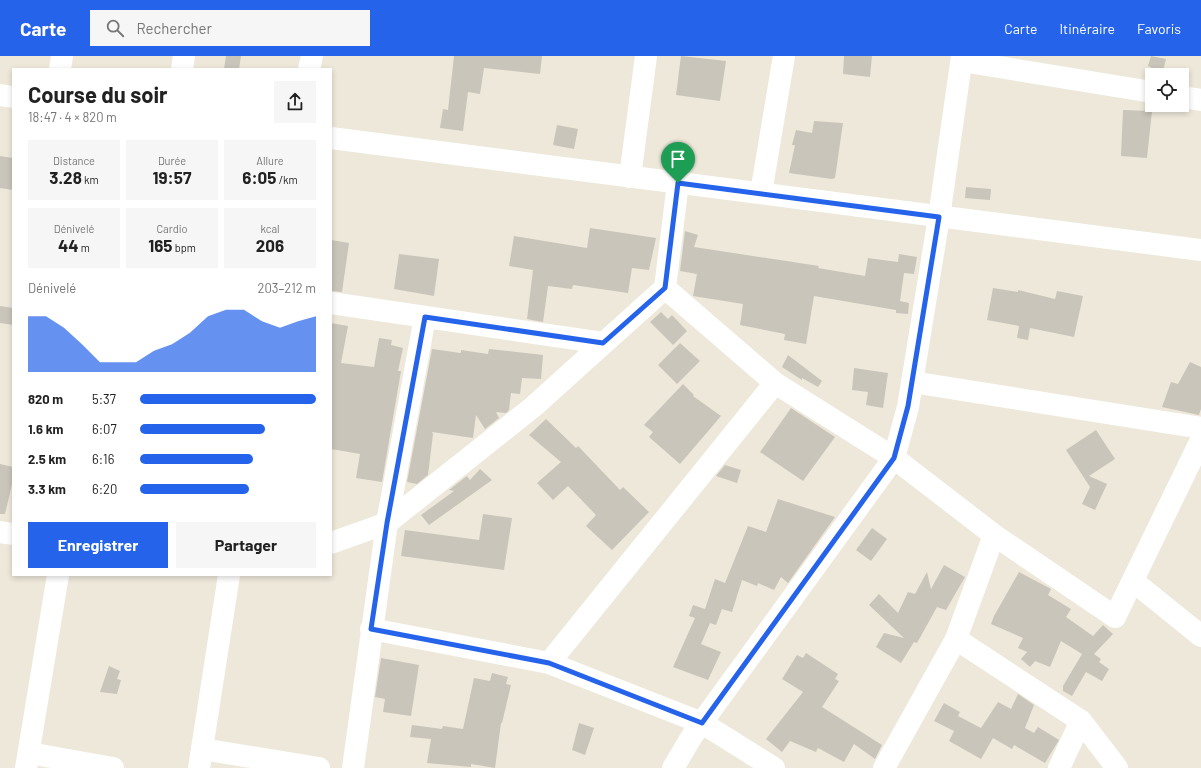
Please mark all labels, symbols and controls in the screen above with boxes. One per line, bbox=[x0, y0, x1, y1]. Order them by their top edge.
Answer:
search box bbox=[90, 10, 370, 46]
text: Carte bbox=[20, 17, 66, 40]
icon: search bbox=[104, 17, 126, 39]
text: Rechercher bbox=[136, 19, 212, 37]
text: Carte bbox=[1004, 20, 1037, 37]
text: Itinéraire bbox=[1059, 20, 1115, 37]
text: Favoris bbox=[1137, 20, 1181, 37]
map controls bbox=[1145, 68, 1189, 112]
button: locate bbox=[1145, 68, 1189, 112]
text: Course du soir bbox=[28, 81, 167, 107]
button: share bbox=[274, 81, 316, 123]
text: 18:47 · 4 × 820 m bbox=[28, 109, 117, 125]
pin bbox=[661, 142, 695, 183]
icon: arrive bbox=[667, 148, 689, 170]
text: Distance bbox=[53, 154, 95, 167]
text: Durée bbox=[158, 154, 186, 167]
text: Allure bbox=[256, 154, 284, 167]
text: 3.28 bbox=[49, 167, 82, 187]
text: 19:57 bbox=[153, 167, 191, 187]
text: 6:05 bbox=[242, 167, 276, 187]
text: km bbox=[82, 173, 99, 186]
text: /km bbox=[276, 173, 298, 186]
text: Dénivelé bbox=[54, 222, 94, 235]
text: Cardio bbox=[157, 222, 187, 235]
text: kcal bbox=[260, 222, 280, 235]
text: 44 bbox=[58, 235, 79, 255]
text: 165 bbox=[148, 235, 172, 255]
text: 206 bbox=[256, 235, 284, 255]
text: m bbox=[79, 241, 90, 254]
text: bpm bbox=[172, 241, 196, 254]
text: Dénivelé bbox=[28, 280, 76, 296]
text: 203–212 m bbox=[257, 280, 316, 296]
text: 820 m bbox=[28, 391, 63, 407]
text: 5:37 bbox=[92, 391, 116, 407]
text: 1.6 km bbox=[28, 421, 63, 437]
text: 6:07 bbox=[92, 421, 117, 437]
text: 2.5 km bbox=[28, 451, 66, 467]
text: 6:16 bbox=[92, 451, 114, 467]
text: 3.3 km bbox=[28, 481, 66, 497]
text: 6:20 bbox=[92, 481, 117, 497]
button: Enregistrer bbox=[28, 522, 168, 568]
button: Partager bbox=[176, 522, 316, 568]

